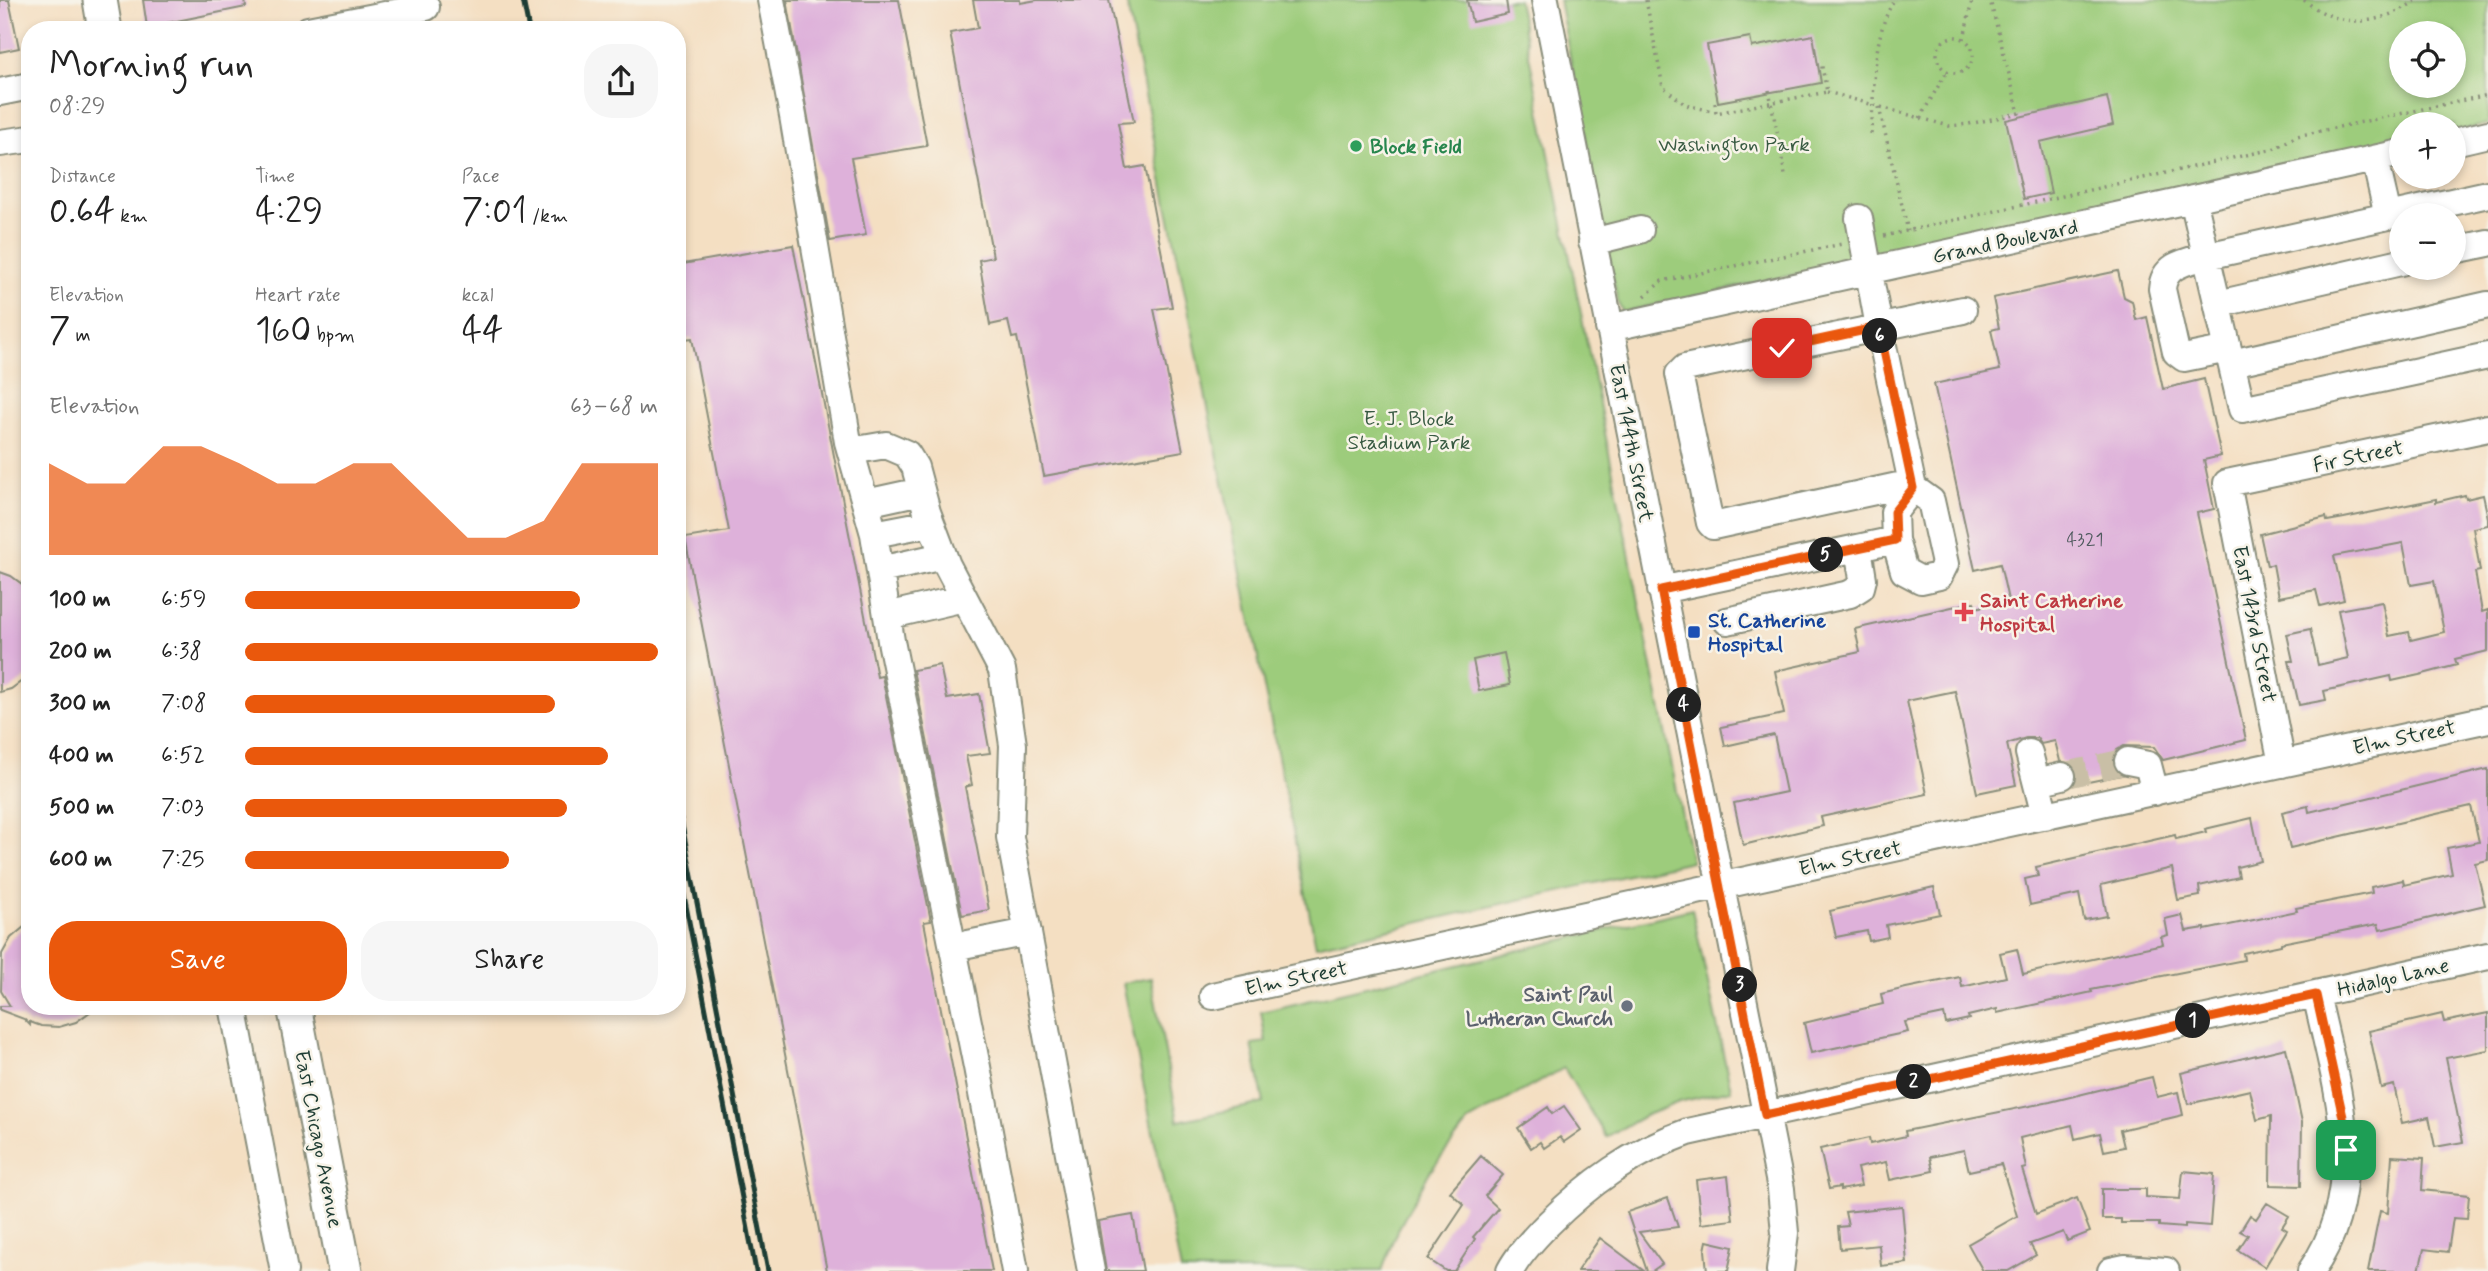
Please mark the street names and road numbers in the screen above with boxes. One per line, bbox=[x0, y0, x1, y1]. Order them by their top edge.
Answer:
street label: Grand Boulevard bbox=[1930, 213, 2081, 271]
street label: East 144th Street bbox=[1602, 362, 1660, 525]
street label: Fir Street bbox=[2311, 434, 2406, 480]
street label: East 143rd Street bbox=[2225, 543, 2283, 705]
street label: Elm Street bbox=[2350, 713, 2458, 763]
street label: Elm Street bbox=[1796, 834, 1904, 884]
street label: Hidalgo Lane bbox=[2335, 952, 2452, 1004]
street label: Elm Street bbox=[1242, 954, 1350, 1004]
street label: East Chicago Avenue bbox=[287, 1048, 349, 1231]

